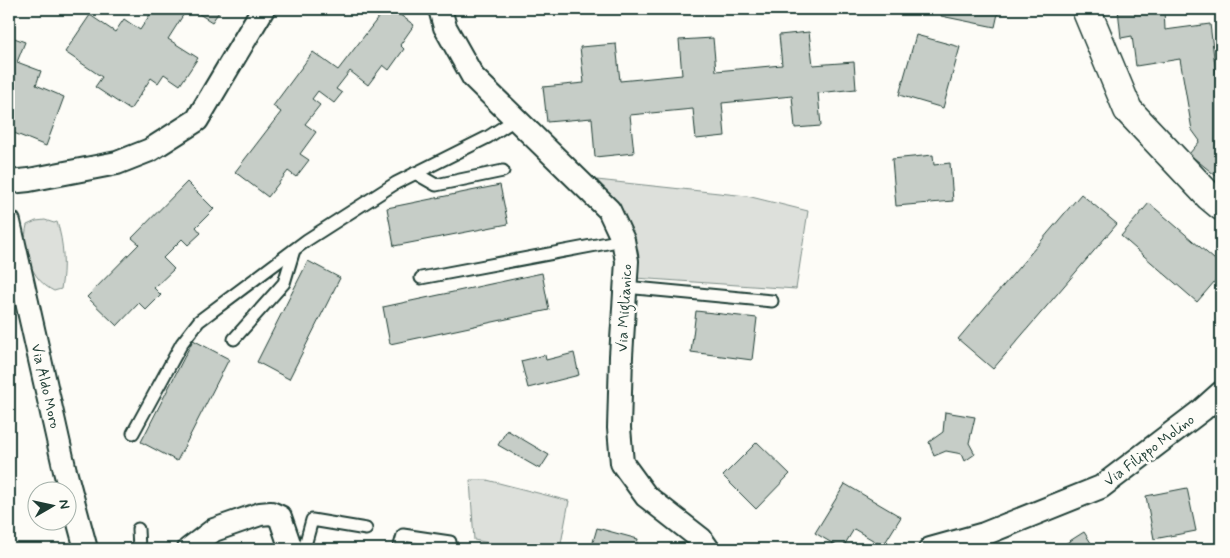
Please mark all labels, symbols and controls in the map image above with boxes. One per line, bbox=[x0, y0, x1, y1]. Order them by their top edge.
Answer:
street label: Via Miglianico bbox=[613, 263, 638, 353]
street label: Via Aldo Moro bbox=[26, 342, 64, 431]
street label: Via Filippo Molino bbox=[1100, 410, 1199, 491]
north arrow bbox=[28, 480, 78, 530]
text: N bbox=[54, 498, 73, 510]

